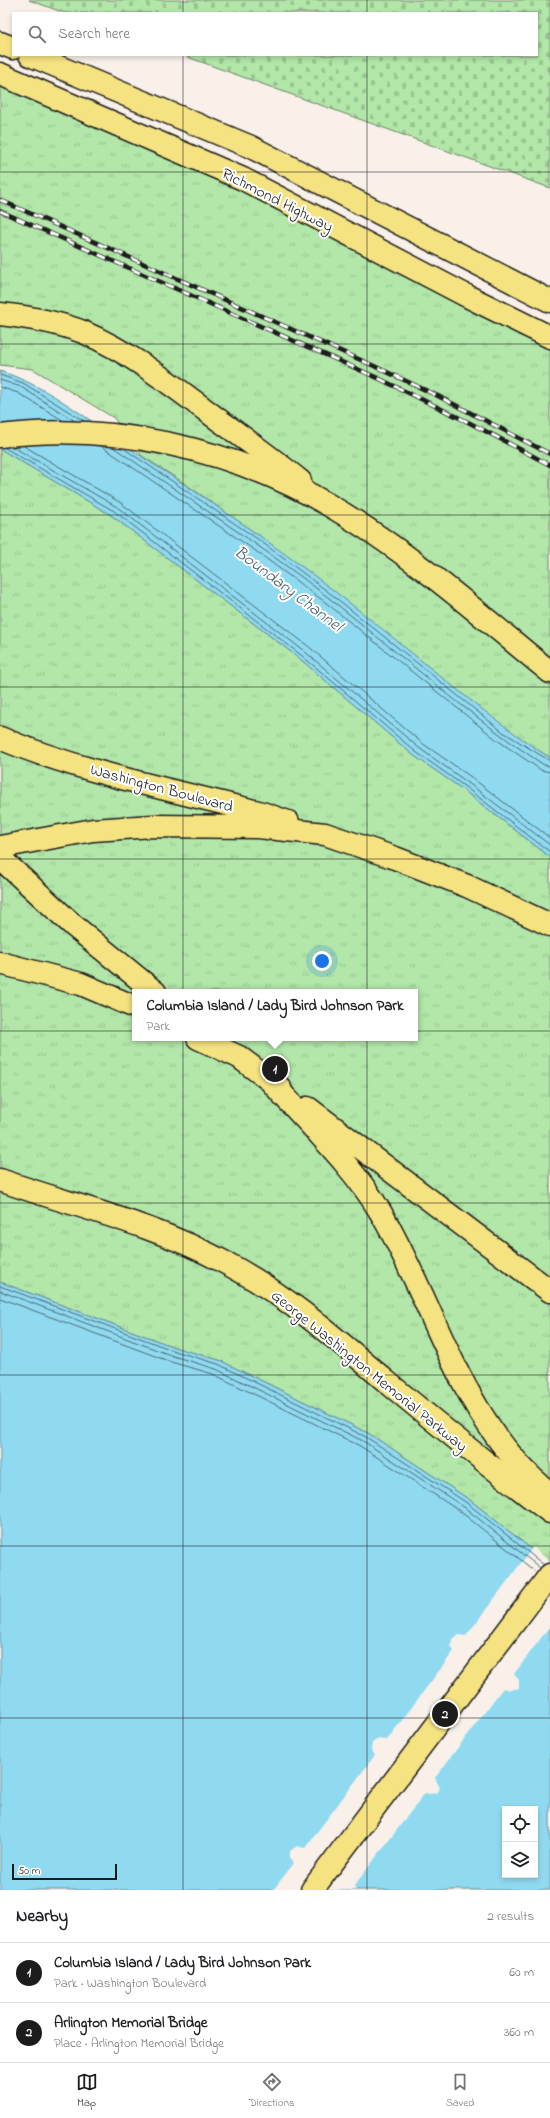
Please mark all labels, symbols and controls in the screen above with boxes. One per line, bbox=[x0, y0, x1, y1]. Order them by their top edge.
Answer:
search box bbox=[12, 12, 538, 56]
icon: search bbox=[26, 23, 48, 45]
text: Search here bbox=[58, 23, 130, 45]
street label: Richmond Highway bbox=[217, 162, 337, 239]
water label: Boundary Channel bbox=[228, 540, 349, 640]
street label: Washington Boulevard bbox=[87, 758, 236, 820]
your location bbox=[312, 951, 332, 971]
popup bbox=[132, 989, 418, 1041]
text: Columbia Island / Lady Bird Johnson Park bbox=[146, 995, 404, 1017]
text: Park bbox=[146, 1017, 170, 1036]
pin: 1 bbox=[262, 1054, 288, 1084]
street label: George Washington Memorial Parkway bbox=[265, 1285, 472, 1459]
pin: 2 bbox=[432, 1699, 458, 1729]
map controls bbox=[502, 1806, 538, 1878]
button: locate bbox=[502, 1806, 538, 1842]
button: layers bbox=[502, 1842, 538, 1878]
scale bar bbox=[12, 1862, 117, 1881]
text: 50 m bbox=[18, 1863, 40, 1879]
text: Nearby bbox=[16, 1904, 68, 1929]
text: 2 results bbox=[487, 1907, 534, 1926]
text: Columbia Island / Lady Bird Johnson Park bbox=[54, 1952, 311, 1974]
text: 1 bbox=[27, 1963, 31, 1982]
text: 60 m bbox=[509, 1963, 534, 1982]
text: Park · Washington Boulevard bbox=[54, 1974, 206, 1993]
text: Arlington Memorial Bridge bbox=[54, 2012, 208, 2034]
text: 2 bbox=[26, 2023, 32, 2042]
text: 360 m bbox=[504, 2023, 534, 2042]
text: Place · Arlington Memorial Bridge bbox=[54, 2034, 224, 2053]
tab: Map bbox=[76, 2071, 98, 2111]
tab: Directions bbox=[249, 2071, 294, 2111]
tab: Saved bbox=[446, 2071, 474, 2111]

